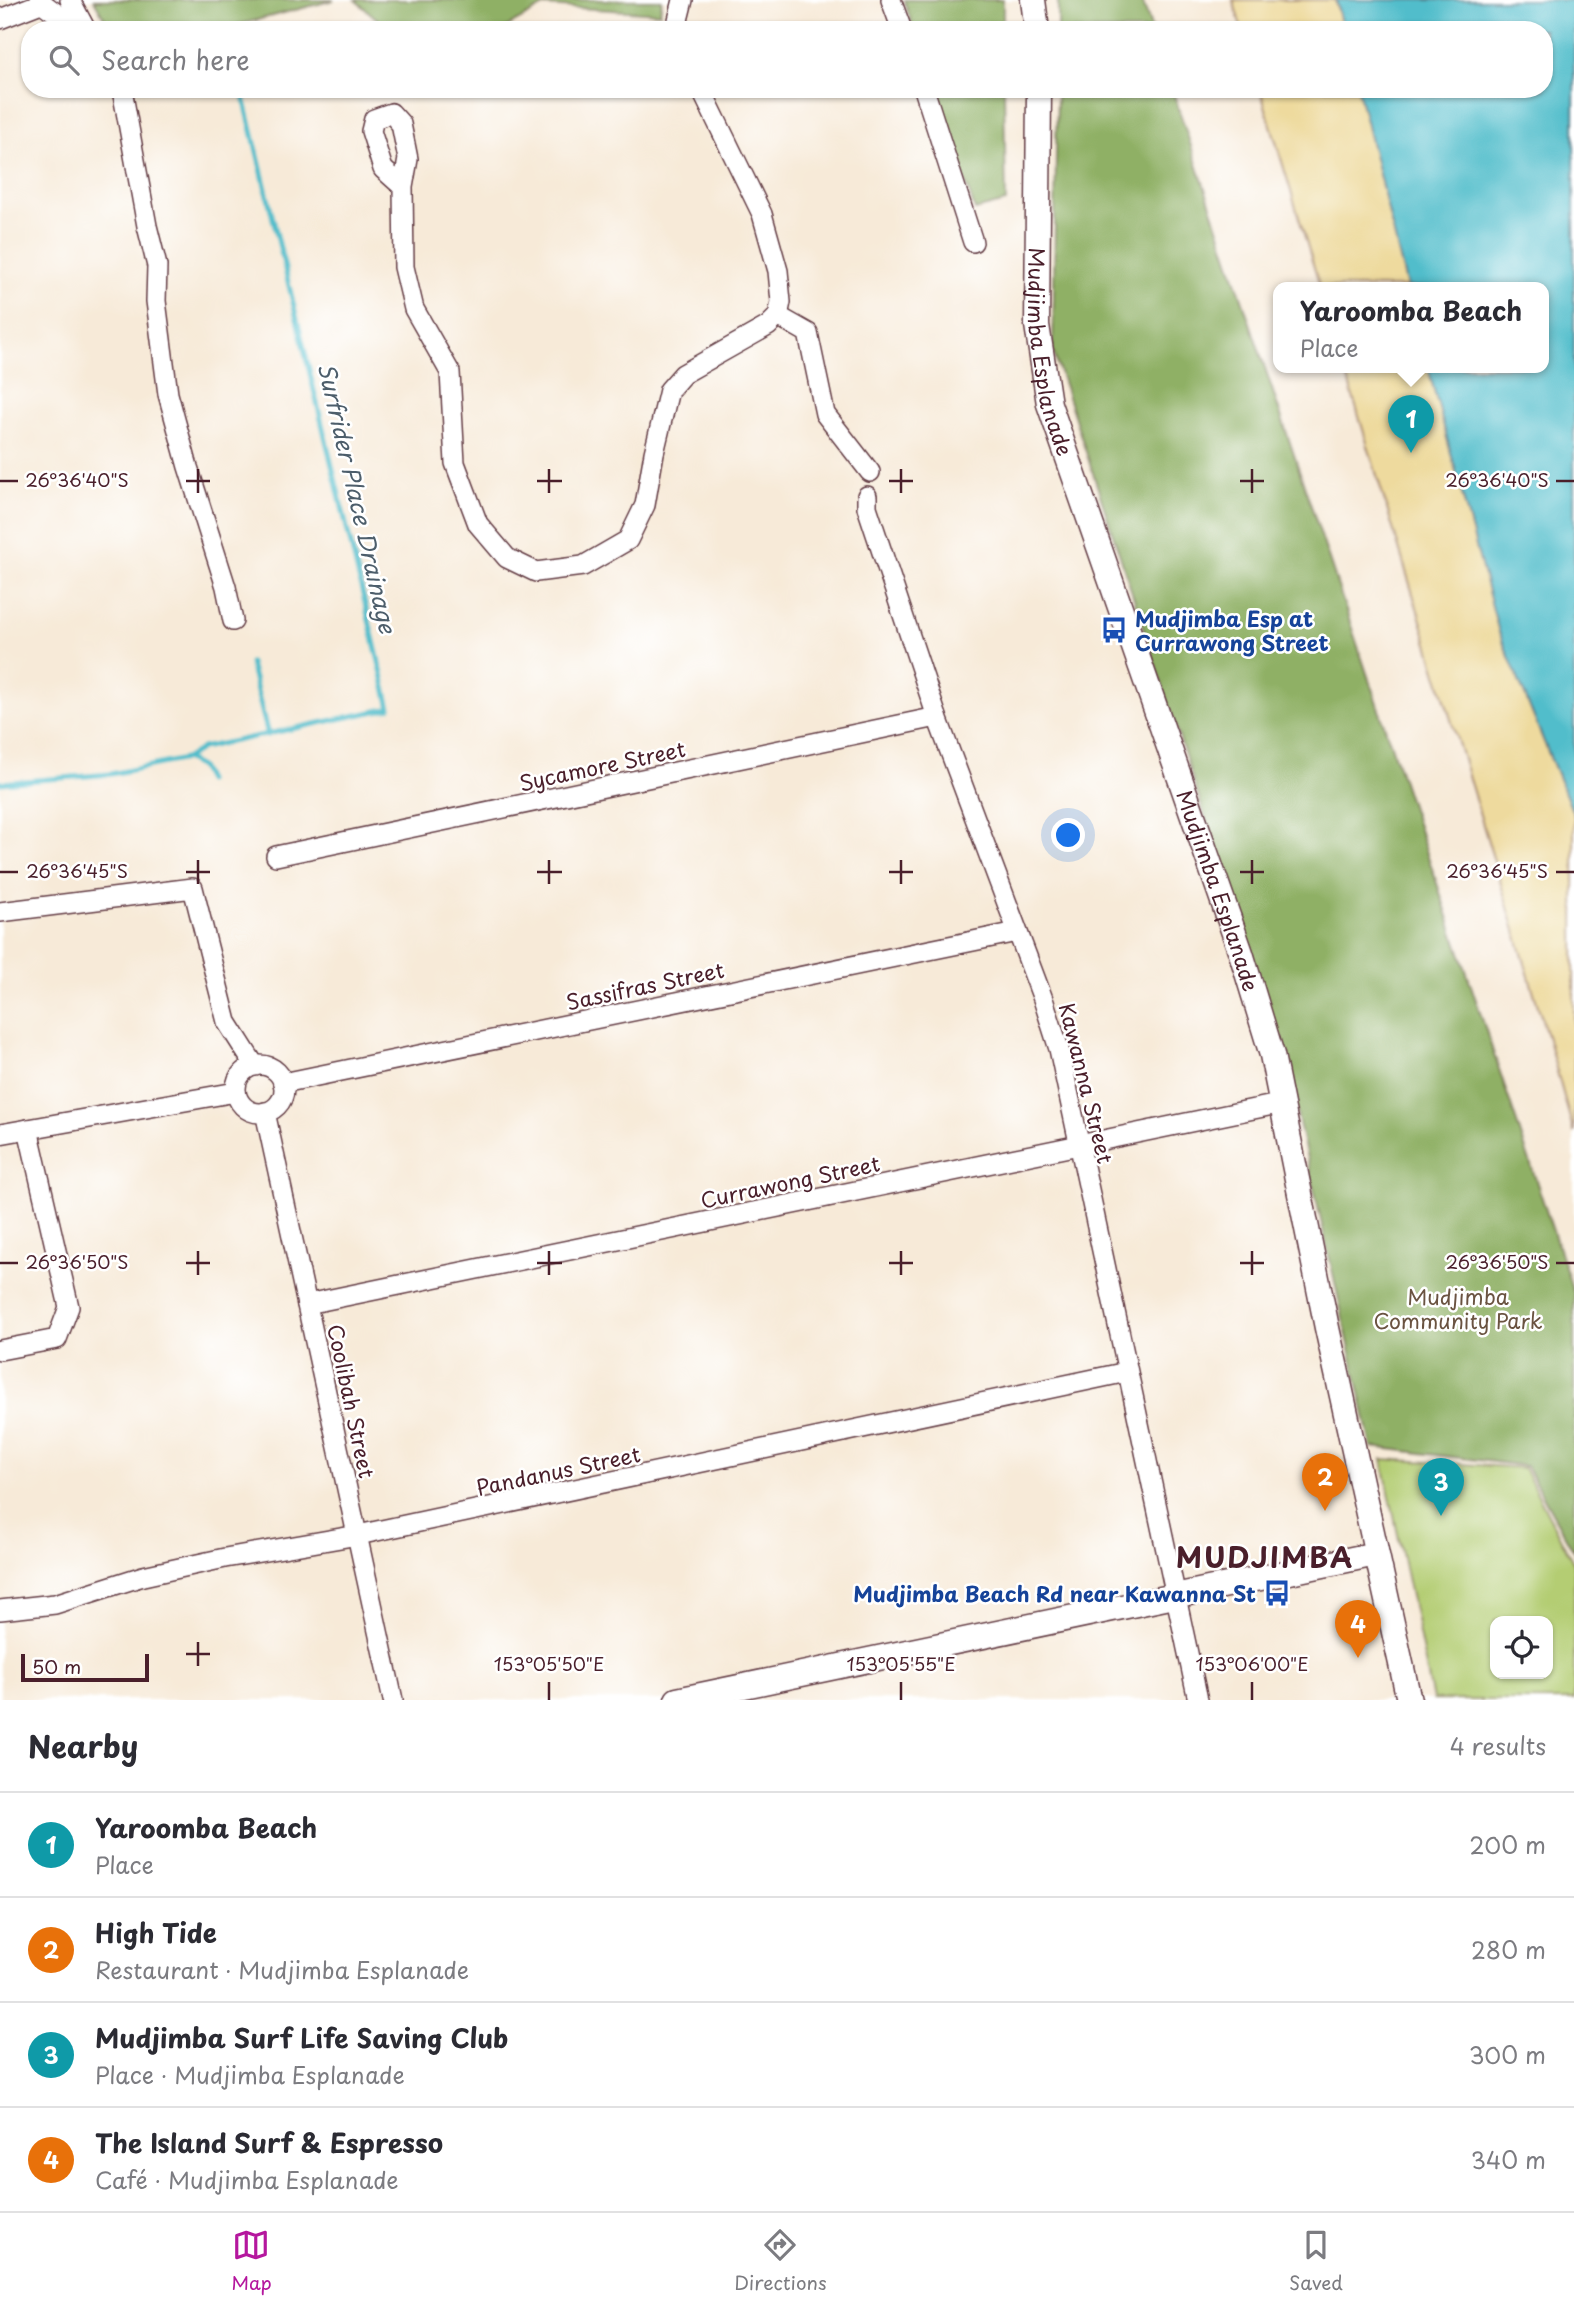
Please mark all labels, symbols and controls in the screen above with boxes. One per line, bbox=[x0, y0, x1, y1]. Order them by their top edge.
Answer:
search box bbox=[21, 21, 1553, 98]
text: Search here bbox=[101, 40, 250, 79]
icon: search bbox=[45, 41, 83, 79]
street label: Mudjimba Esplanade bbox=[1021, 247, 1082, 460]
popup bbox=[1273, 282, 1549, 373]
text: Yaroomba Beach bbox=[1300, 291, 1522, 330]
text: Place bbox=[1300, 330, 1359, 365]
water label: Surfrider Place Drainage bbox=[310, 359, 407, 638]
pin: 1 bbox=[1388, 395, 1434, 453]
text: 26°36'40"S bbox=[25, 466, 129, 493]
text: 26°36'40"S bbox=[1445, 466, 1549, 493]
place label: Mudjimba Esp at Currawong Street bbox=[1135, 602, 1329, 658]
bus stop icon: Mudjimba Esp at Currawong Street bbox=[1099, 615, 1129, 645]
street label: Sycamore Street bbox=[516, 732, 688, 798]
street label: Mudjimba Esplanade bbox=[1169, 785, 1268, 995]
your location bbox=[1051, 818, 1085, 852]
text: 26°36'45"S bbox=[26, 857, 128, 884]
text: 26°36'45"S bbox=[1446, 857, 1548, 884]
street label: Sassifras Street bbox=[563, 953, 727, 1017]
street label: Kawanna Street bbox=[1052, 999, 1122, 1167]
street label: Currawong Street bbox=[697, 1146, 883, 1216]
text: 26°36'50"S bbox=[25, 1248, 129, 1275]
text: 26°36'50"S bbox=[1445, 1248, 1549, 1275]
park label: Mudjimba Community Park bbox=[1373, 1280, 1543, 1336]
street label: Coolibah Street bbox=[320, 1321, 384, 1481]
street label: Pandanus Street bbox=[473, 1437, 643, 1503]
pin: 2 bbox=[1302, 1453, 1348, 1511]
pin: 3 bbox=[1418, 1458, 1464, 1516]
district label: MUDJIMBA bbox=[1176, 1535, 1354, 1578]
place label: Mudjimba Beach Rd near Kawanna St bbox=[853, 1577, 1256, 1609]
bus stop icon: Mudjimba Beach Rd near Kawanna St bbox=[1262, 1578, 1292, 1608]
pin: 4 bbox=[1335, 1600, 1381, 1658]
map controls bbox=[1490, 1616, 1553, 1679]
button: locate bbox=[1490, 1616, 1553, 1679]
text: 153°05'50"E bbox=[494, 1650, 604, 1677]
text: 153°05'55"E bbox=[846, 1650, 956, 1677]
text: 153°06'00"E bbox=[1195, 1650, 1309, 1677]
scale bar bbox=[21, 1651, 149, 1683]
text: 50 m bbox=[32, 1652, 81, 1680]
text: Nearby bbox=[28, 1723, 138, 1768]
text: 4 results bbox=[1450, 1728, 1546, 1763]
text: Yaroomba Beach bbox=[95, 1808, 317, 1847]
text: 1 bbox=[46, 1827, 57, 1862]
text: 200 m bbox=[1469, 1827, 1546, 1862]
text: Place bbox=[95, 1847, 154, 1882]
text: High Tide bbox=[95, 1913, 217, 1952]
text: 2 bbox=[43, 1932, 59, 1967]
text: 280 m bbox=[1471, 1932, 1546, 1967]
text: Restaurant · Mudjimba Esplanade bbox=[95, 1952, 469, 1987]
text: Mudjimba Surf Life Saving Club bbox=[95, 2018, 508, 2057]
text: 3 bbox=[43, 2037, 59, 2072]
text: 300 m bbox=[1469, 2037, 1546, 2072]
text: Place · Mudjimba Esplanade bbox=[95, 2057, 405, 2092]
text: The Island Surf & Espresso bbox=[95, 2123, 443, 2162]
text: 4 bbox=[43, 2142, 59, 2177]
text: 340 m bbox=[1471, 2142, 1546, 2177]
text: Café · Mudjimba Esplanade bbox=[95, 2162, 399, 2197]
tab: Map bbox=[231, 2226, 272, 2296]
tab: Directions bbox=[734, 2226, 827, 2296]
tab: Saved bbox=[1289, 2226, 1343, 2296]

